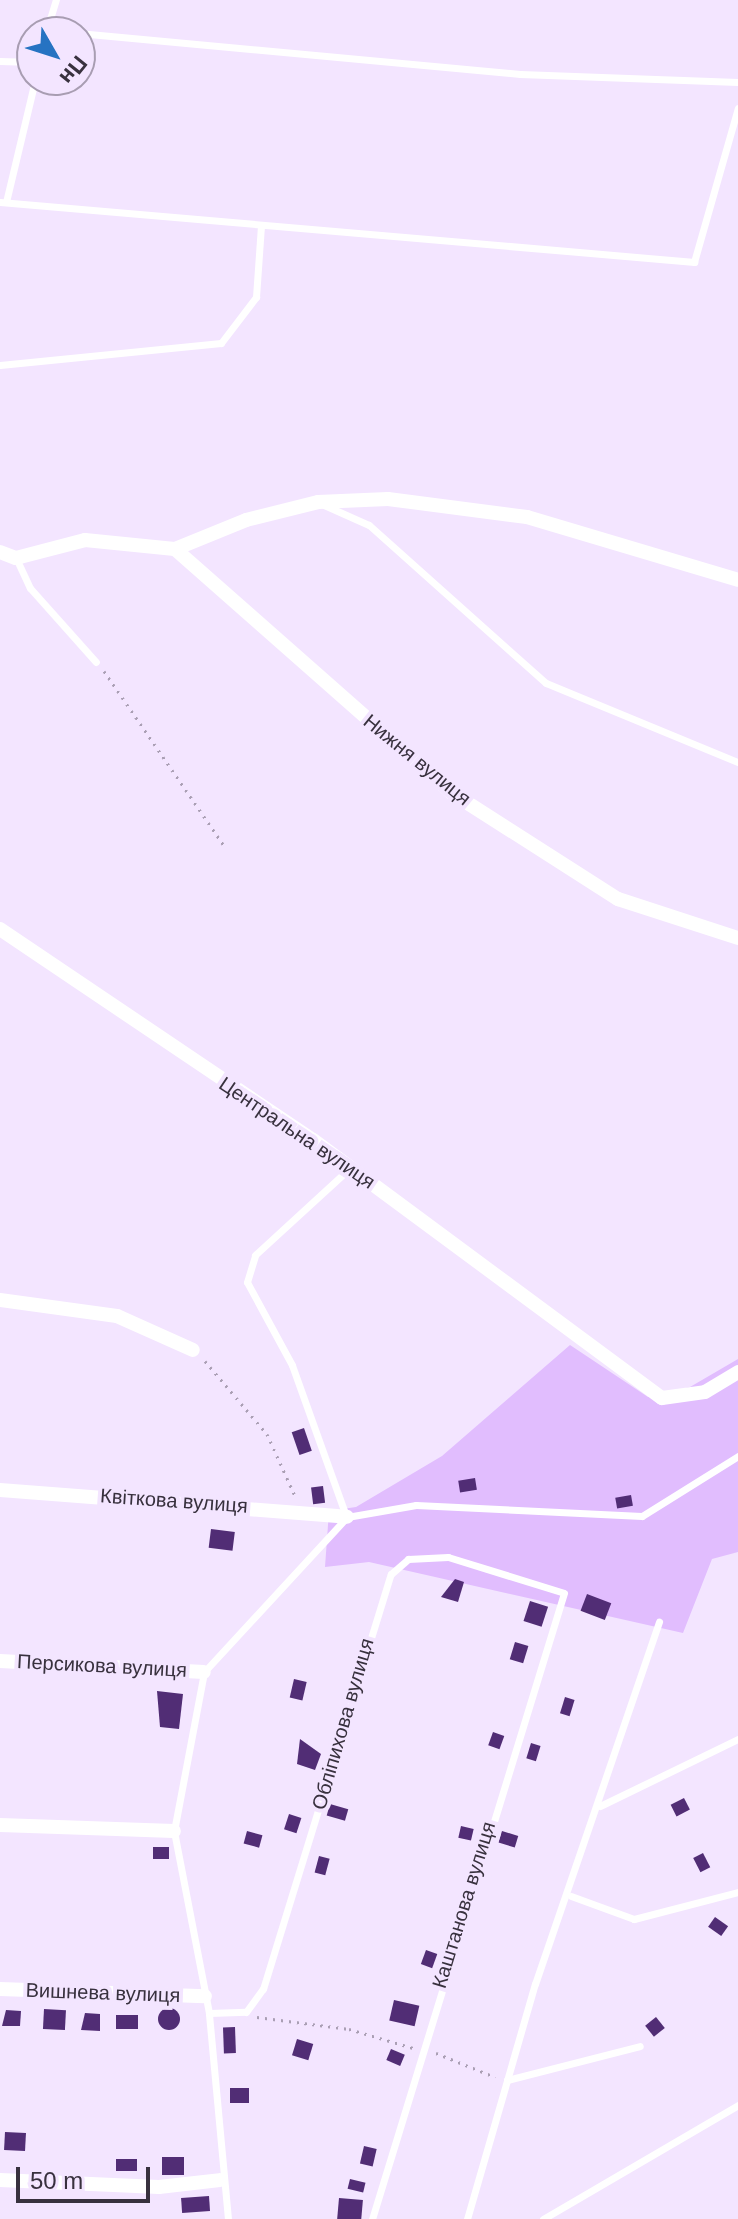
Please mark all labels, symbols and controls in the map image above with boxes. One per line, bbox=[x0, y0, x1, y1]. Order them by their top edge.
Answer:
north arrow bbox=[16, 16, 96, 96]
text: Пн bbox=[55, 51, 92, 89]
street label: Нижня вулиця bbox=[358, 709, 476, 811]
street label: Центральна вулиця bbox=[214, 1072, 380, 1194]
street label: Квіткова вулиця bbox=[99, 1484, 249, 1518]
street label: Обліпихова вулиця bbox=[307, 1636, 379, 1812]
street label: Персикова вулиця bbox=[17, 1650, 187, 1682]
street label: Каштанова вулиця bbox=[427, 1819, 501, 1991]
street label: Вишнева вулиця bbox=[25, 1978, 181, 2008]
scale bar bbox=[20, 2151, 154, 2201]
text: 50 m bbox=[30, 2167, 83, 2194]

